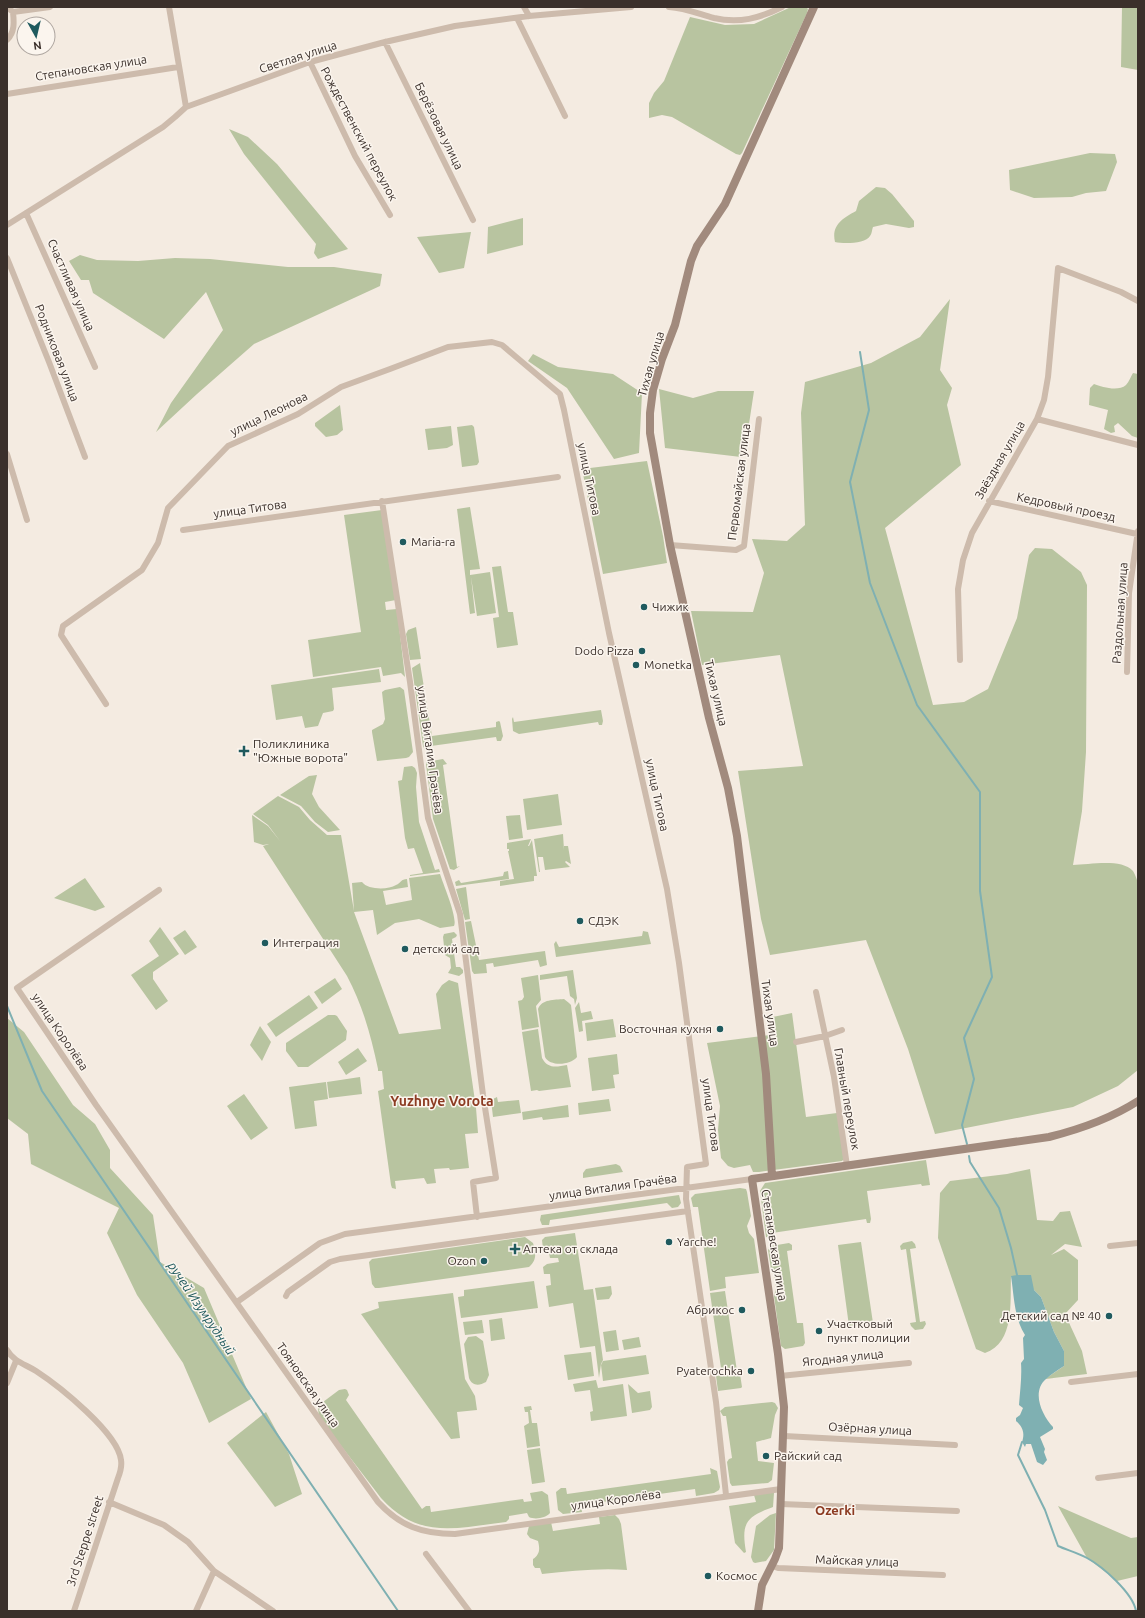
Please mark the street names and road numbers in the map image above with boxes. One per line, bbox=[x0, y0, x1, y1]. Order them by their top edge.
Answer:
street label: Светлая улица bbox=[257, 38, 338, 75]
street label: Степановская улица bbox=[34, 52, 148, 83]
street label: Рождественский переулок bbox=[319, 65, 400, 203]
street label: Берёзовая улица bbox=[413, 80, 466, 171]
street label: Счастливая улица bbox=[45, 237, 98, 333]
street label: Родниковая улица bbox=[33, 302, 82, 403]
street label: Тихая улица bbox=[635, 330, 666, 398]
street label: улица Леонова bbox=[228, 389, 310, 438]
street label: Звёздная улица bbox=[972, 418, 1027, 501]
street label: Первомайская улица bbox=[725, 423, 752, 541]
street label: улица Титова bbox=[575, 441, 604, 516]
street label: Кедровый проезд bbox=[1016, 490, 1117, 523]
street label: улица Титова bbox=[212, 497, 287, 520]
street label: Раздольная улица bbox=[1109, 562, 1130, 664]
street label: Тихая улица bbox=[703, 659, 730, 727]
street label: улица Виталия Грачёва bbox=[415, 685, 446, 815]
street label: улица Титова bbox=[643, 757, 672, 832]
street label: Тихая улица bbox=[759, 979, 782, 1047]
street label: улица Королёва bbox=[30, 991, 91, 1073]
street label: Главный переулок bbox=[832, 1047, 863, 1151]
street label: улица Титова bbox=[700, 1077, 723, 1152]
street label: улица Виталия Грачёва bbox=[548, 1171, 678, 1202]
street label: Степановская улица bbox=[759, 1188, 790, 1302]
street label: Тояновская улица bbox=[274, 1340, 342, 1429]
street label: Ягодная улица bbox=[802, 1347, 884, 1368]
street label: Озёрная улица bbox=[828, 1420, 912, 1437]
street label: улица Королёва bbox=[570, 1487, 662, 1512]
street label: 3rd Steppe street bbox=[64, 1494, 105, 1588]
street label: Майская улица bbox=[815, 1553, 899, 1568]

